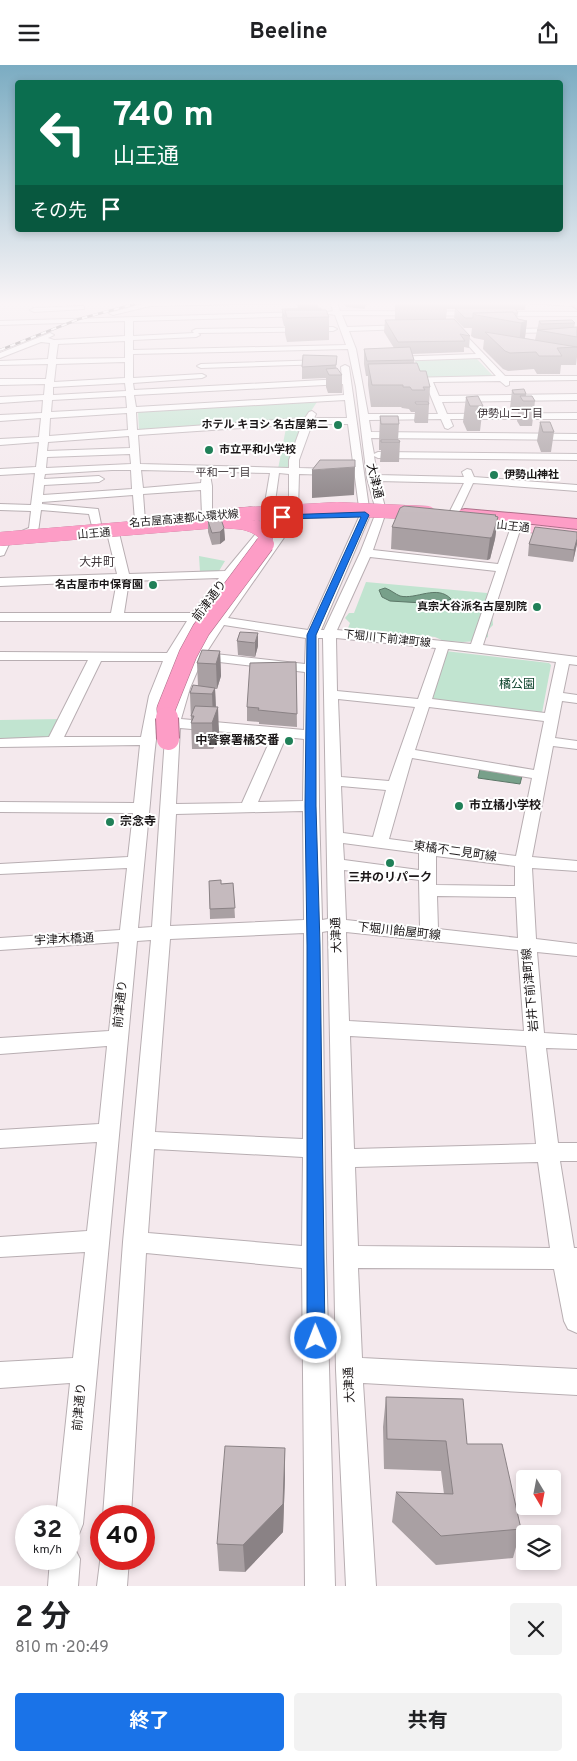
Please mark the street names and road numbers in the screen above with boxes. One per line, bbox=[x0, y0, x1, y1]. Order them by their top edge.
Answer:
street label: 大津通 bbox=[362, 462, 386, 500]
street label: 名古屋高速都心環状線 bbox=[129, 507, 239, 531]
street label: 山王通 bbox=[496, 518, 530, 536]
street label: 山王通 bbox=[77, 526, 111, 542]
street label: 前津通り bbox=[189, 577, 231, 625]
street label: 下堀川下前津町線 bbox=[343, 627, 431, 651]
street label: 東橘不二見町線 bbox=[412, 838, 498, 866]
street label: 大津通 bbox=[328, 917, 346, 953]
street label: 下堀川飴屋町線 bbox=[356, 920, 442, 944]
street label: 宇津木橋通 bbox=[34, 930, 94, 950]
street label: 岩井下前津町線 bbox=[519, 947, 543, 1033]
street label: 前津通り bbox=[111, 979, 131, 1029]
street label: 大津通 bbox=[341, 1367, 359, 1403]
street label: 前津通り bbox=[70, 1382, 90, 1432]

